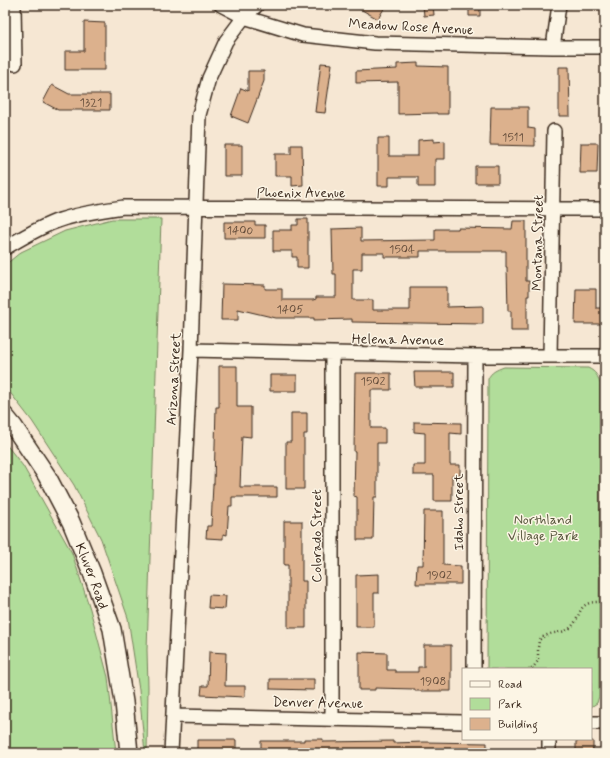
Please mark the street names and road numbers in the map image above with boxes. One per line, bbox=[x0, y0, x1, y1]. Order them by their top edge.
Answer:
street label: Meadow Rose Avenue bbox=[348, 15, 474, 39]
street label: Phoenix Avenue bbox=[256, 184, 346, 202]
street label: Montana Street bbox=[528, 195, 548, 291]
street label: Helena Avenue bbox=[352, 330, 444, 350]
street label: Arizona Street bbox=[163, 331, 185, 426]
street label: Idaho Street bbox=[450, 473, 468, 550]
street label: Colorado Street bbox=[308, 489, 326, 583]
street label: Kluver Road bbox=[71, 540, 112, 612]
street label: Denver Avenue bbox=[272, 693, 364, 713]

